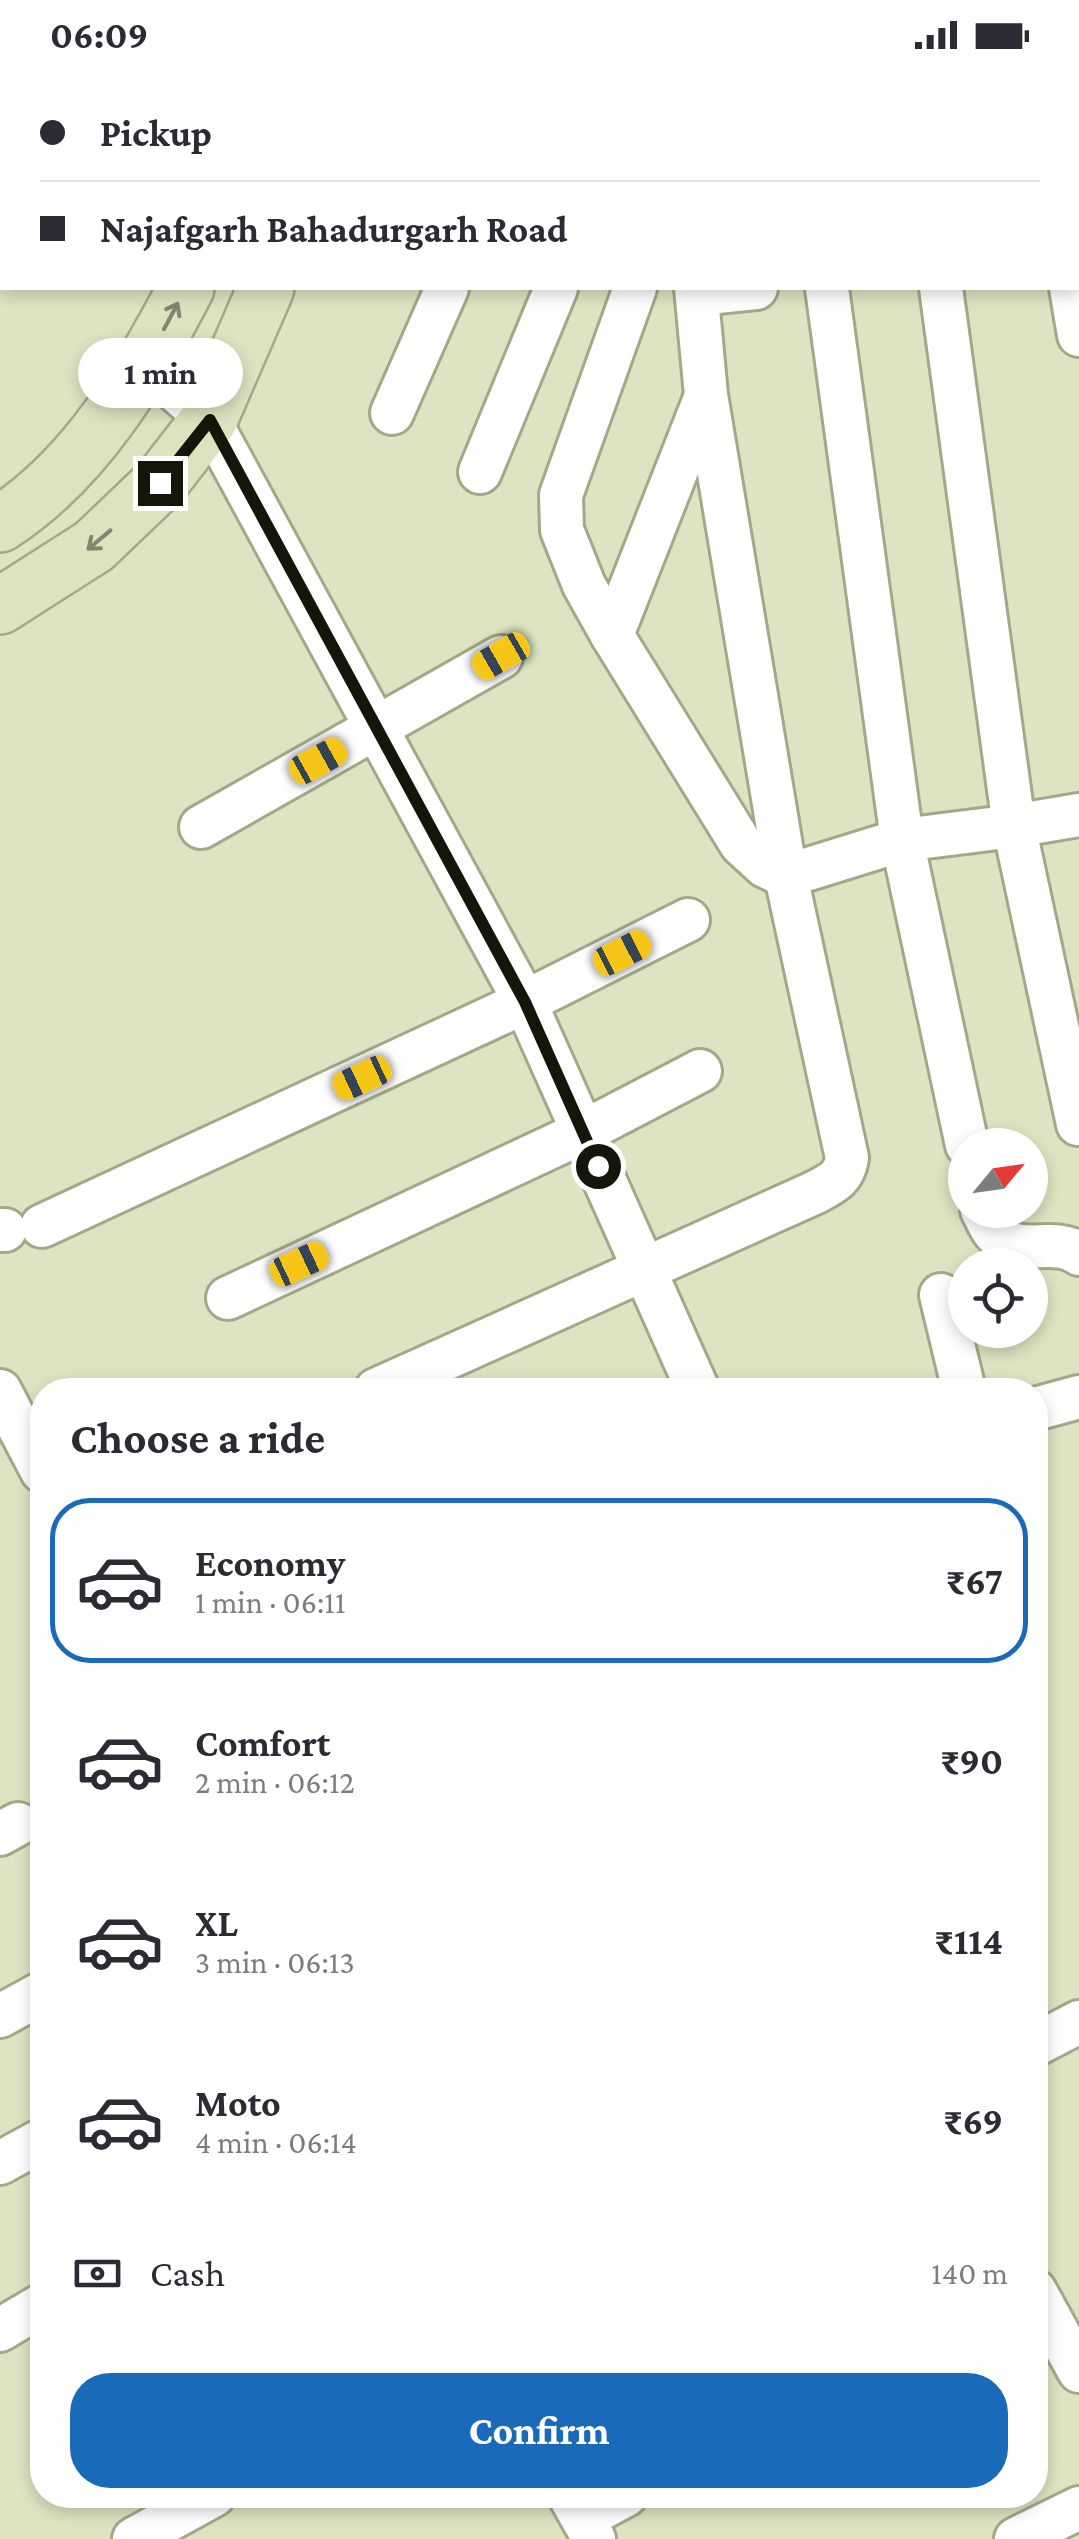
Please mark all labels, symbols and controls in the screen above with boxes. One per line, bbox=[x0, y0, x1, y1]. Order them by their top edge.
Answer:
text: 06:09 bbox=[50, 14, 148, 56]
text: Pickup bbox=[100, 112, 212, 154]
text: Najafgarh Bahadurgarh Road bbox=[100, 208, 568, 250]
one-way arrow bbox=[162, 302, 181, 332]
callout: 1 min bbox=[78, 338, 242, 408]
text: 1 min bbox=[124, 355, 197, 391]
route end bbox=[138, 461, 183, 506]
one-way arrow bbox=[87, 529, 113, 551]
car bbox=[468, 628, 534, 684]
car bbox=[284, 733, 352, 789]
car bbox=[588, 926, 656, 980]
car bbox=[328, 1052, 396, 1104]
north arrow bbox=[948, 1128, 1048, 1228]
map controls bbox=[948, 1128, 1048, 1348]
route start bbox=[576, 1144, 621, 1189]
car bbox=[265, 1238, 333, 1290]
button: locate bbox=[948, 1248, 1048, 1348]
text: Choose a ride bbox=[70, 1413, 325, 1463]
icon: car bbox=[75, 1536, 165, 1626]
text: Economy bbox=[195, 1542, 345, 1584]
text: ₹67 bbox=[946, 1560, 1003, 1602]
text: 1 min · 06:11 bbox=[195, 1584, 346, 1620]
icon: car bbox=[75, 1716, 165, 1806]
text: Comfort bbox=[195, 1722, 331, 1764]
text: ₹90 bbox=[940, 1740, 1003, 1782]
text: 2 min · 06:12 bbox=[195, 1764, 355, 1800]
icon: car bbox=[75, 1896, 165, 1986]
text: XL bbox=[195, 1902, 238, 1944]
text: ₹114 bbox=[934, 1920, 1003, 1962]
text: 3 min · 06:13 bbox=[195, 1944, 355, 1980]
icon: car bbox=[75, 2076, 165, 2166]
text: Moto bbox=[195, 2082, 281, 2124]
text: ₹69 bbox=[943, 2100, 1003, 2142]
text: 4 min · 06:14 bbox=[195, 2124, 357, 2160]
icon: cash bbox=[70, 2246, 125, 2301]
text: Cash bbox=[150, 2252, 225, 2294]
text: 140 m bbox=[931, 2255, 1008, 2291]
button: Confirm bbox=[70, 2373, 1008, 2488]

